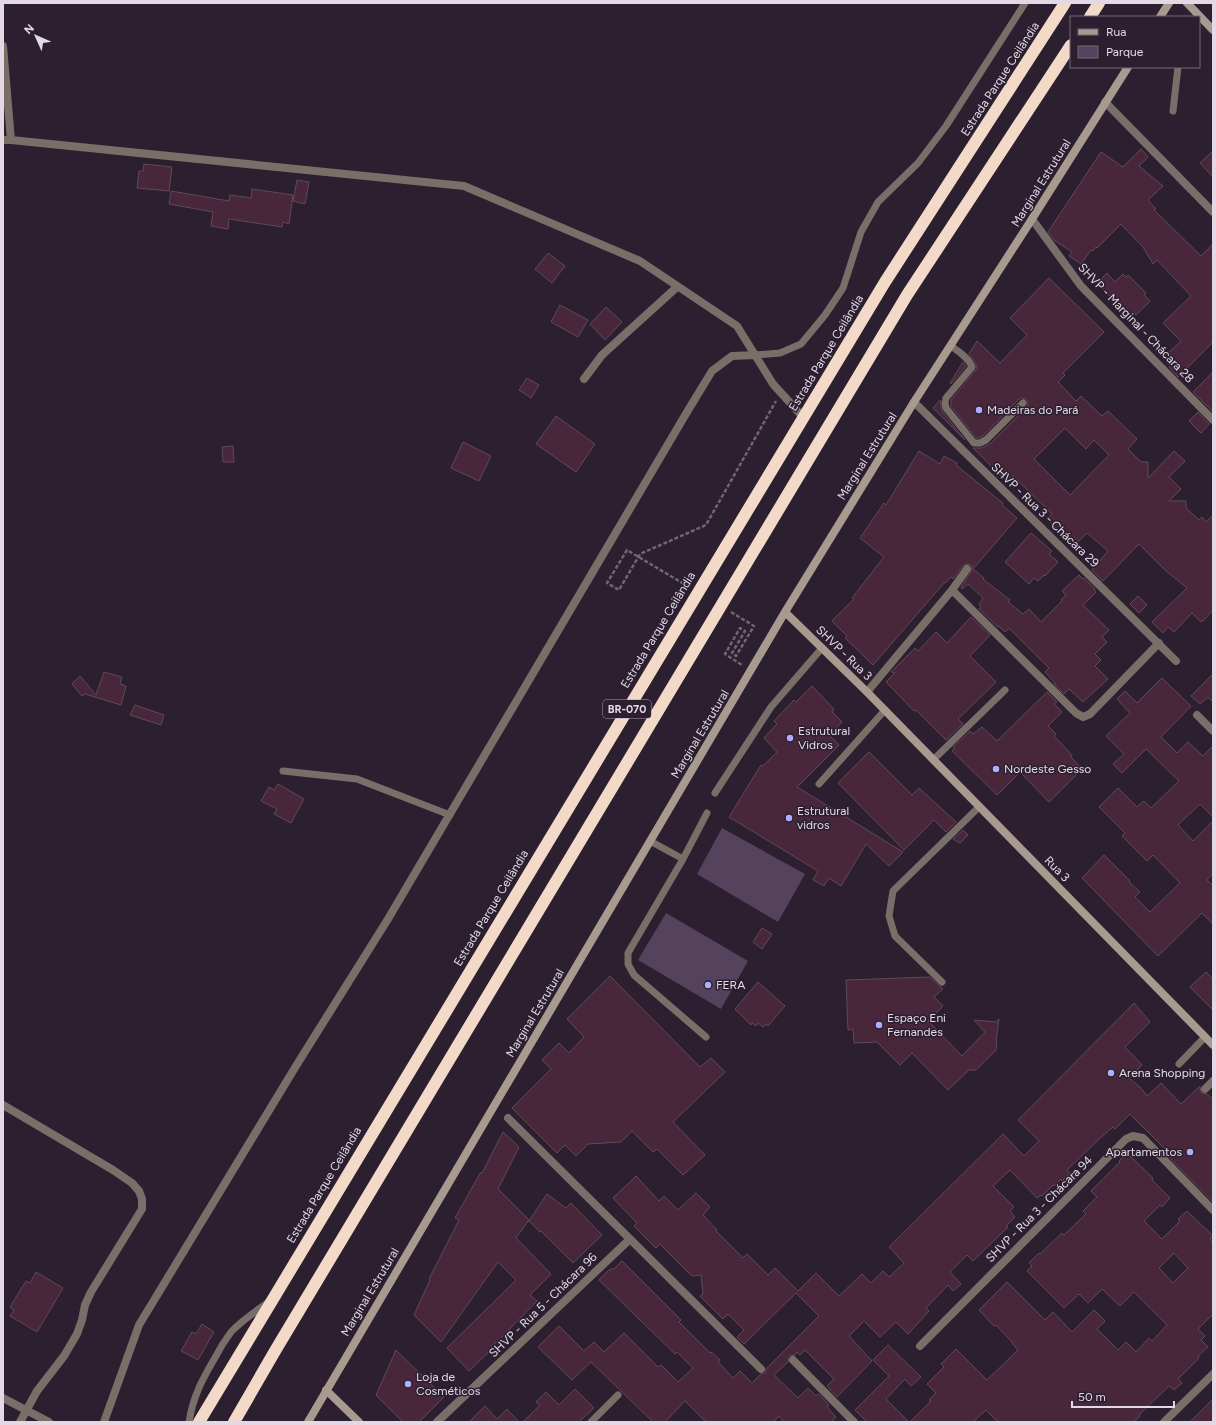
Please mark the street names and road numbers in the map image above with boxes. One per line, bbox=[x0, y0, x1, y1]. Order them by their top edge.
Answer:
street label: Estrada Parque Ceilândia bbox=[958, 19, 1042, 139]
street label: Marginal Estrutural bbox=[1008, 137, 1074, 229]
street label: SHVP - Marginal - Chácara 28 bbox=[1075, 260, 1197, 386]
street label: Estrada Parque Ceilândia bbox=[786, 292, 866, 414]
street label: Marginal Estrutural bbox=[834, 410, 900, 502]
street label: SHVP - Rua 3 - Chácara 29 bbox=[988, 460, 1102, 570]
street label: Estrada Parque Ceilândia bbox=[618, 569, 698, 691]
street label: SHVP - Rua 3 bbox=[813, 623, 875, 683]
street label: Marginal Estrutural bbox=[668, 687, 732, 781]
road number: BR-070 bbox=[603, 700, 651, 718]
street label: Estrada Parque Ceilândia bbox=[451, 847, 531, 969]
street label: Rua 3 bbox=[1042, 853, 1072, 885]
street label: Marginal Estrutural bbox=[503, 966, 567, 1060]
street label: Estrada Parque Ceilândia bbox=[284, 1124, 364, 1246]
street label: SHVP - Rua 3 - Chácara 94 bbox=[983, 1152, 1096, 1265]
street label: Marginal Estrutural bbox=[338, 1245, 402, 1339]
street label: SHVP - Rua 5 - Chácara 96 bbox=[486, 1250, 600, 1360]

